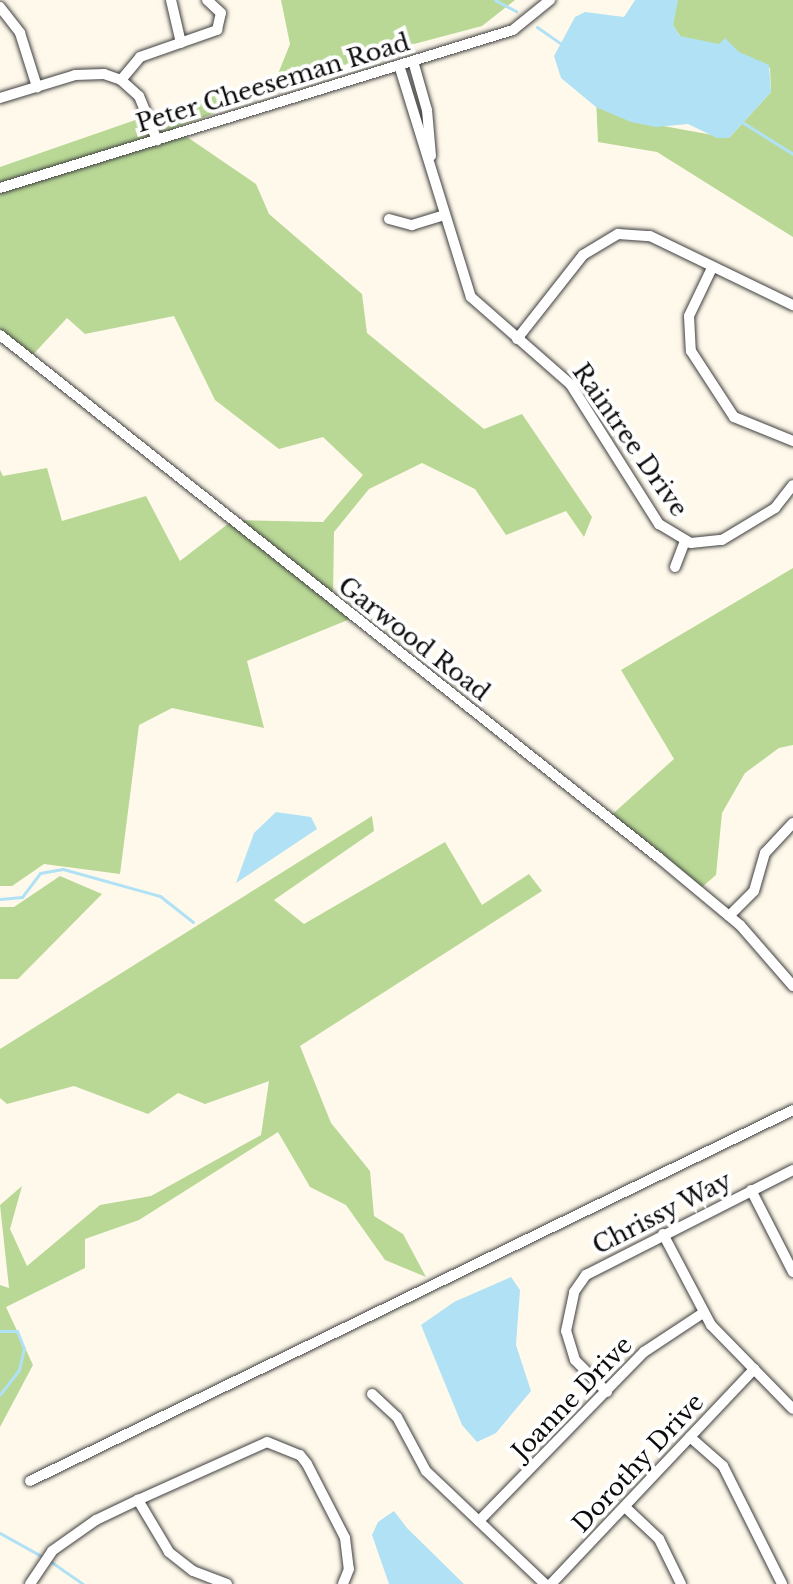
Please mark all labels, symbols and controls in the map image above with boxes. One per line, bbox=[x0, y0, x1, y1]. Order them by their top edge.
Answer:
street label: Peter Cheeseman Road bbox=[133, 28, 413, 138]
street label: Raintree Drive bbox=[567, 358, 693, 522]
street label: Garwood Road bbox=[333, 571, 495, 707]
street label: Chrissy Way bbox=[587, 1165, 737, 1261]
street label: Joanne Drive bbox=[506, 1330, 638, 1466]
street label: Dorothy Drive bbox=[566, 1387, 710, 1539]

